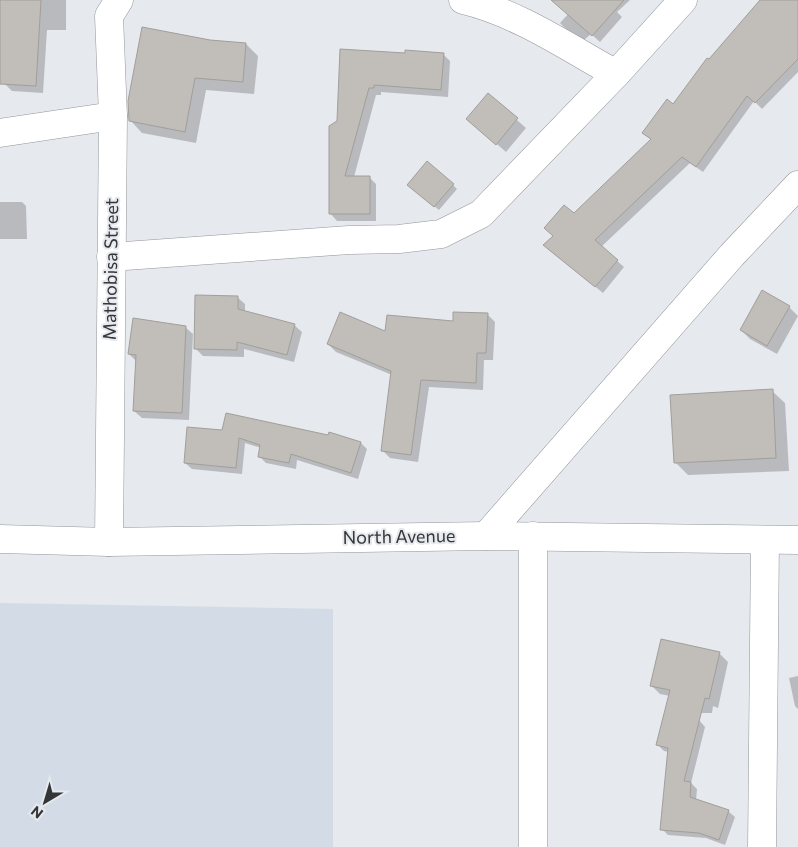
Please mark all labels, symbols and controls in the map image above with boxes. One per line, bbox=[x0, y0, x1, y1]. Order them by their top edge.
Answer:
street label: Mathobisa Street bbox=[98, 198, 122, 340]
street label: North Avenue bbox=[342, 524, 456, 548]
north arrow bbox=[20, 777, 70, 827]
text: N bbox=[27, 803, 46, 823]

